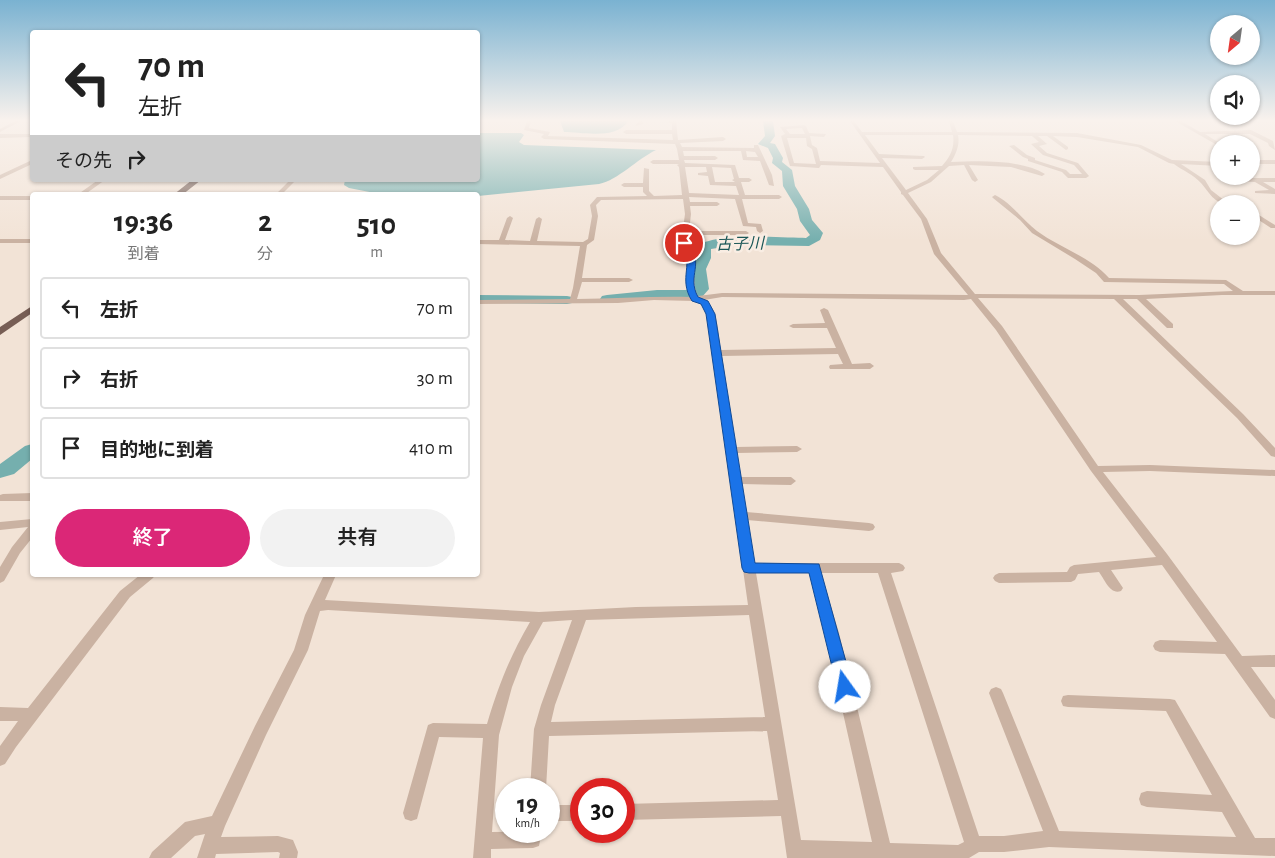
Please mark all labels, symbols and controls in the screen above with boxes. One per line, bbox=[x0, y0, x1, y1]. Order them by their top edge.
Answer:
north arrow bbox=[1210, 15, 1260, 65]
map controls bbox=[1210, 15, 1260, 245]
text: 70 m bbox=[138, 49, 205, 84]
icon: left bbox=[55, 50, 120, 115]
button: sound bbox=[1210, 75, 1260, 125]
text: 左折 bbox=[138, 96, 182, 118]
button: + bbox=[1210, 135, 1260, 185]
icon: right bbox=[122, 145, 150, 173]
text: その先 bbox=[55, 152, 112, 171]
button: − bbox=[1210, 195, 1260, 245]
text: 19:36 bbox=[114, 207, 173, 237]
text: 2 bbox=[258, 207, 272, 237]
text: 510 bbox=[357, 210, 396, 240]
pin bbox=[663, 222, 705, 264]
icon: arrive bbox=[670, 229, 698, 257]
water label: 古子川 bbox=[716, 235, 766, 252]
text: m bbox=[370, 244, 383, 260]
text: 到着 bbox=[128, 246, 160, 262]
text: 分 bbox=[257, 246, 273, 262]
icon: left bbox=[57, 294, 85, 322]
text: 70 m bbox=[417, 299, 453, 318]
text: 左折 bbox=[100, 301, 138, 320]
icon: right bbox=[57, 364, 85, 392]
text: 30 m bbox=[417, 369, 453, 388]
text: 右折 bbox=[100, 371, 138, 390]
icon: arrive bbox=[57, 434, 85, 462]
text: 410 m bbox=[409, 439, 453, 458]
text: 目的地に到着 bbox=[100, 441, 214, 460]
button: 終了 bbox=[55, 509, 250, 567]
button: 共有 bbox=[260, 509, 455, 567]
position arrow bbox=[818, 660, 870, 712]
speed limit sign: 30 bbox=[570, 778, 635, 843]
text: 19 bbox=[517, 792, 538, 817]
text: km/h bbox=[515, 817, 540, 829]

